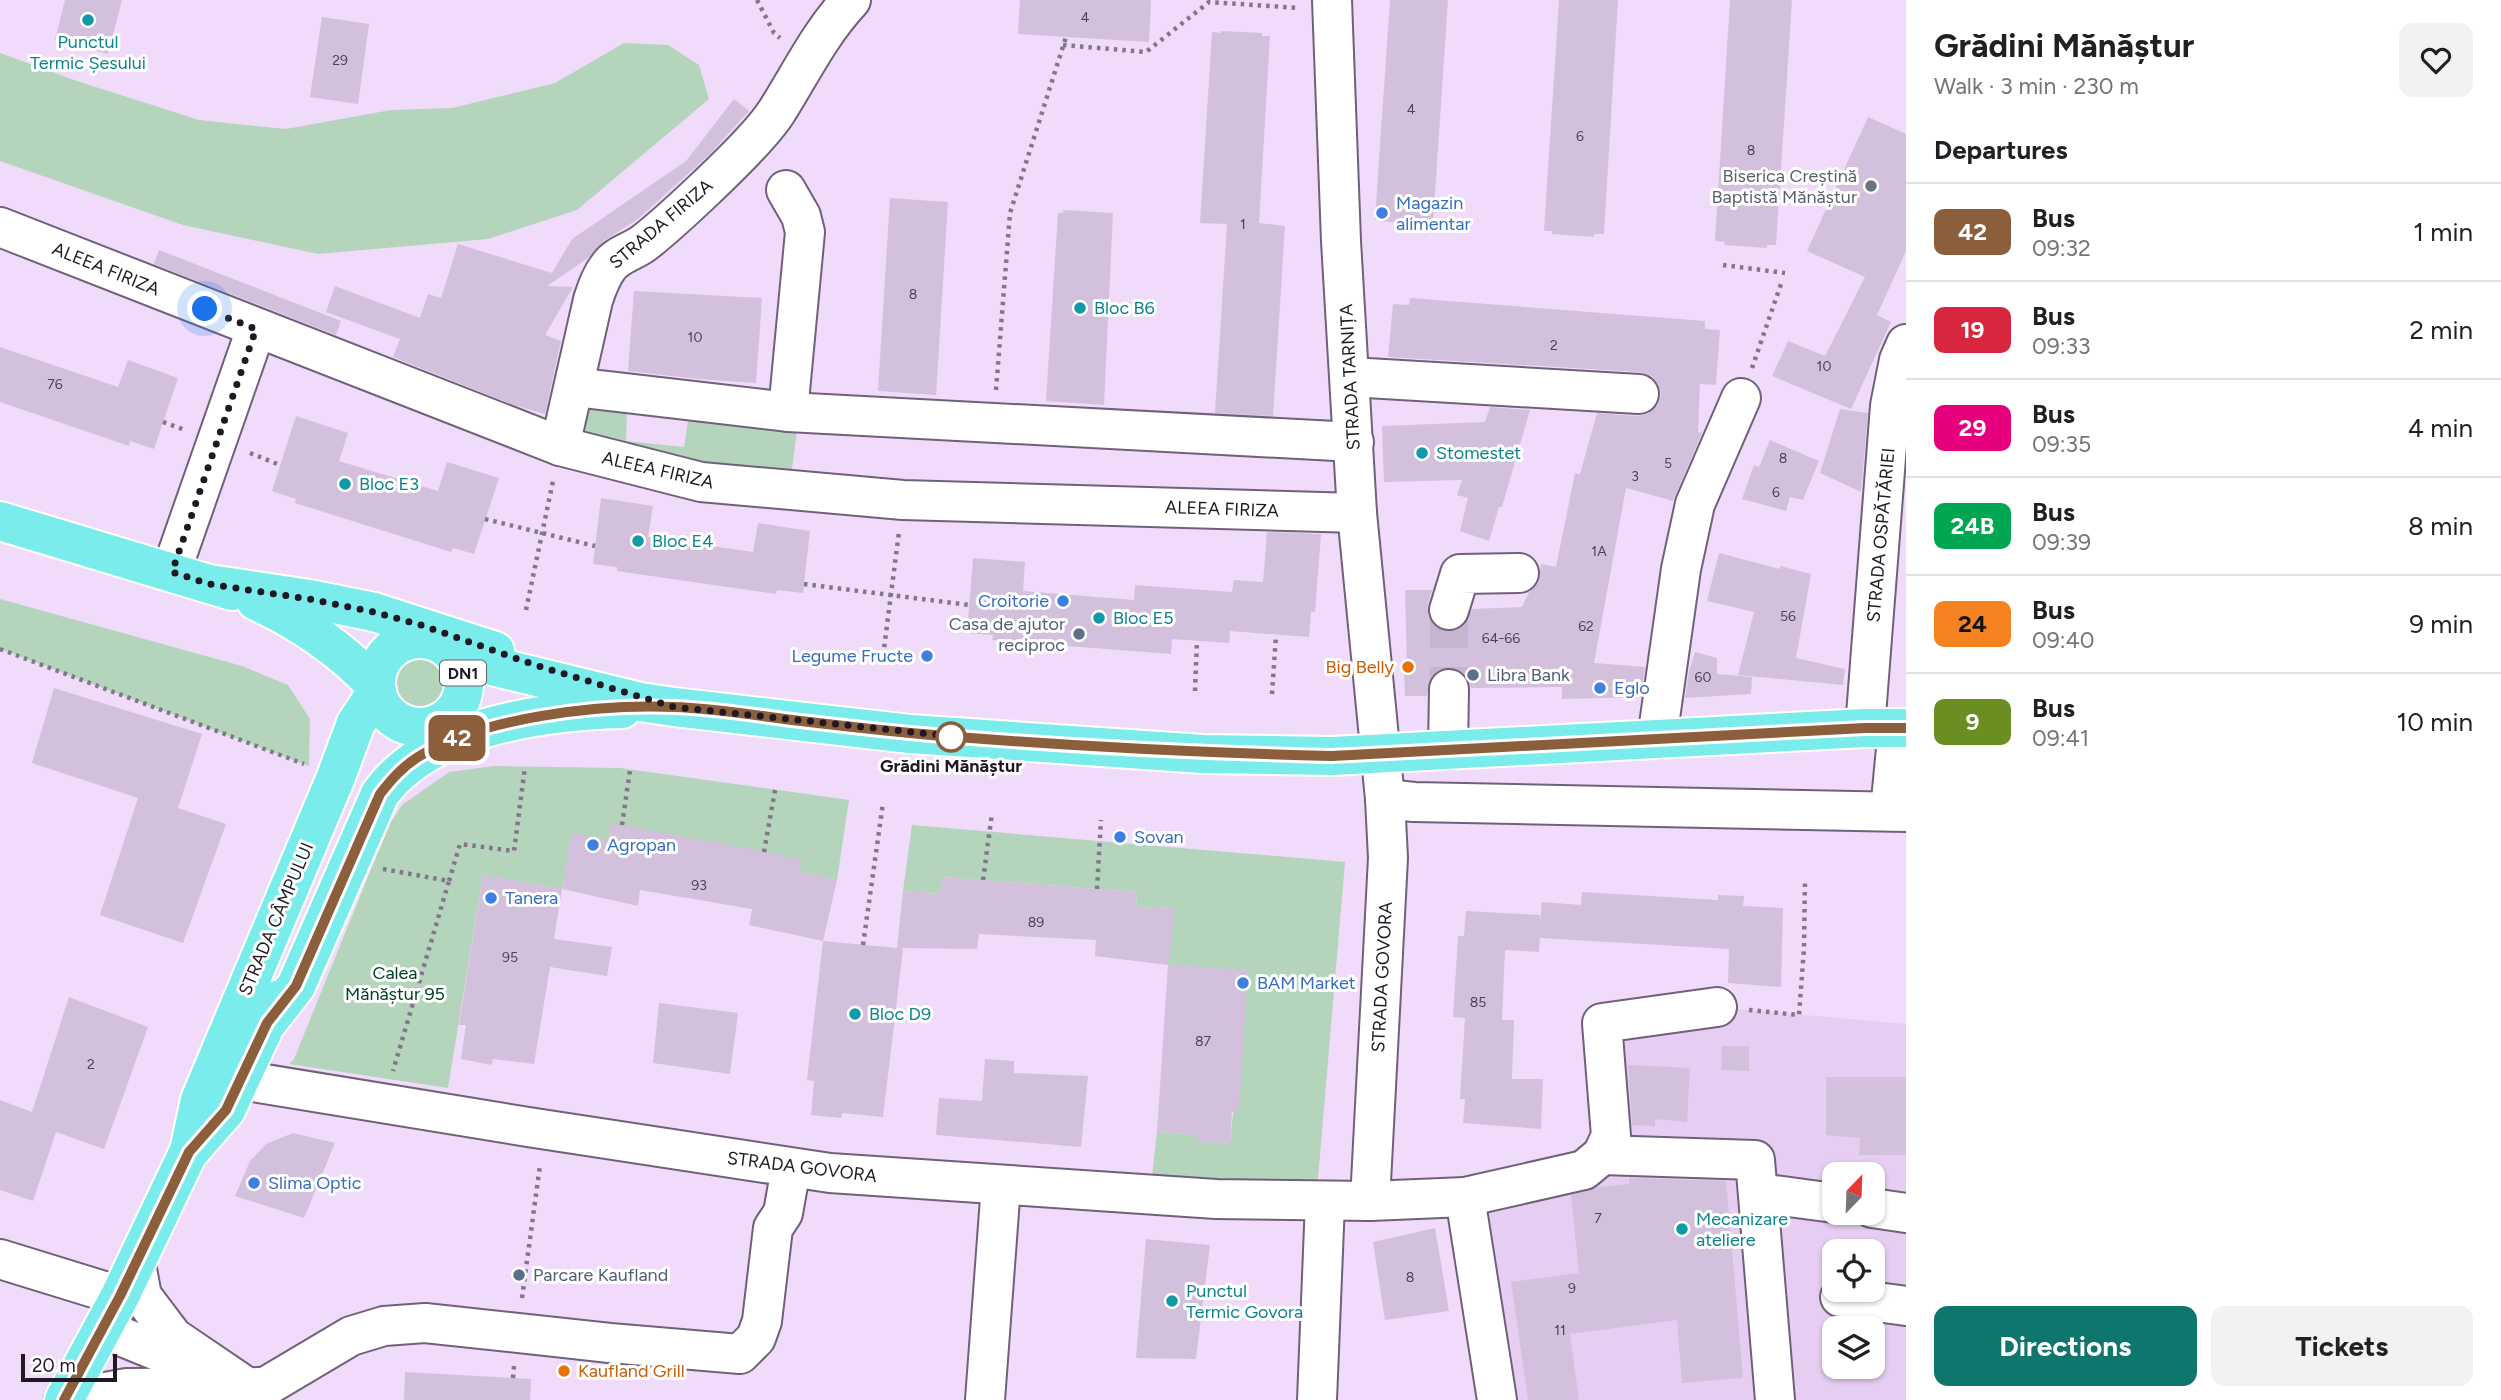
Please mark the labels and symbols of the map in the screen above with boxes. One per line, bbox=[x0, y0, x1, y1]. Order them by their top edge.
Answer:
house number: 4 bbox=[1081, 9, 1090, 26]
marker: Punctul Termic Șesului bbox=[80, 12, 96, 28]
place label: Punctul Termic Șesului bbox=[30, 31, 146, 74]
house number: 29 bbox=[332, 52, 348, 69]
house number: 4 bbox=[1407, 101, 1416, 118]
house number: 6 bbox=[1576, 128, 1584, 145]
house number: 8 bbox=[1747, 142, 1755, 159]
place label: Biserica Creștină Baptistă Mănăștur bbox=[1711, 165, 1857, 208]
street label: STRADA FIRIZA bbox=[605, 174, 717, 274]
marker: Biserica Creștină Baptistă Mănăștur bbox=[1863, 178, 1879, 194]
place label: Magazin alimentar bbox=[1396, 192, 1471, 235]
marker: Magazin alimentar bbox=[1374, 205, 1390, 221]
house number: 1 bbox=[1240, 216, 1246, 233]
street label: ALEEA FIRIZA bbox=[49, 237, 163, 301]
house number: 8 bbox=[909, 286, 917, 303]
your location bbox=[187, 291, 222, 326]
place label: Bloc B6 bbox=[1094, 297, 1155, 319]
marker: Bloc B6 bbox=[1072, 300, 1088, 316]
street label: STRADA TARNIȚA bbox=[1335, 303, 1365, 451]
house number: 10 bbox=[688, 329, 702, 346]
house number: 2 bbox=[1550, 337, 1558, 354]
house number: 10 bbox=[1817, 358, 1831, 375]
house number: 76 bbox=[47, 376, 63, 393]
place label: Stomestet bbox=[1436, 442, 1521, 464]
marker: Stomestet bbox=[1414, 445, 1430, 461]
street label: ALEEA FIRIZA bbox=[600, 446, 716, 494]
street label: STRADA OSPĂTĂRIEI bbox=[1862, 447, 1900, 623]
house number: 8 bbox=[1779, 450, 1787, 467]
house number: 5 bbox=[1664, 455, 1672, 472]
house number: 3 bbox=[1631, 468, 1639, 485]
place label: Bloc E3 bbox=[359, 473, 419, 495]
marker: Bloc E3 bbox=[337, 476, 353, 492]
house number: 6 bbox=[1772, 484, 1780, 501]
street label: ALEEA FIRIZA bbox=[1165, 496, 1279, 522]
place label: Bloc E4 bbox=[652, 530, 713, 552]
marker: Bloc E4 bbox=[630, 533, 646, 549]
house number: 1A bbox=[1591, 543, 1607, 560]
place label: Croitorie bbox=[978, 590, 1049, 612]
marker: Croitorie bbox=[1055, 593, 1071, 609]
place label: Bloc E5 bbox=[1113, 607, 1174, 629]
house number: 56 bbox=[1780, 608, 1796, 625]
marker: Bloc E5 bbox=[1091, 610, 1107, 626]
place label: Casa de ajutor reciproc bbox=[949, 613, 1065, 656]
house number: 62 bbox=[1578, 618, 1594, 635]
marker: Casa de ajutor reciproc bbox=[1071, 626, 1087, 642]
house number: 64-66 bbox=[1482, 630, 1520, 647]
place label: Legume Fructe bbox=[792, 645, 913, 667]
marker: Legume Fructe bbox=[919, 648, 935, 664]
place label: Big Belly bbox=[1326, 656, 1395, 678]
marker: Big Belly bbox=[1400, 659, 1416, 675]
road number: DN1 bbox=[440, 660, 486, 686]
place label: Libra Bank bbox=[1487, 664, 1570, 686]
marker: Libra Bank bbox=[1465, 667, 1481, 683]
house number: 60 bbox=[1695, 669, 1711, 686]
place label: Eglo bbox=[1614, 677, 1650, 699]
marker: Eglo bbox=[1592, 680, 1608, 696]
line badge: 42 bbox=[426, 715, 489, 761]
marker: Grădini Mănăștur bbox=[936, 722, 966, 752]
place label: Grădini Mănăștur bbox=[880, 755, 1022, 777]
place label: Sovan bbox=[1134, 826, 1184, 848]
marker: Sovan bbox=[1112, 829, 1128, 845]
place label: Agropan bbox=[607, 834, 676, 856]
marker: Agropan bbox=[585, 837, 601, 853]
street label: STRADA CÂMPULUI bbox=[234, 839, 318, 999]
house number: 93 bbox=[691, 877, 707, 894]
place label: Tanera bbox=[505, 887, 558, 909]
marker: Tanera bbox=[483, 890, 499, 906]
street label: STRADA GOVORA bbox=[1367, 901, 1397, 1053]
house number: 89 bbox=[1028, 914, 1044, 931]
house number: 95 bbox=[502, 949, 518, 966]
park label: Calea Mănăștur 95 bbox=[345, 962, 445, 1005]
place label: BAM Market bbox=[1257, 972, 1356, 994]
marker: BAM Market bbox=[1235, 975, 1251, 991]
house number: 85 bbox=[1470, 994, 1486, 1011]
place label: Bloc D9 bbox=[869, 1003, 931, 1025]
marker: Bloc D9 bbox=[847, 1006, 863, 1022]
house number: 87 bbox=[1195, 1033, 1212, 1050]
house number: 2 bbox=[87, 1056, 95, 1073]
street label: STRADA GOVORA bbox=[726, 1147, 878, 1187]
north arrow bbox=[1822, 1162, 1885, 1225]
place label: Slima Optic bbox=[268, 1172, 362, 1194]
marker: Slima Optic bbox=[246, 1175, 262, 1191]
place label: Mecanizare ateliere bbox=[1696, 1208, 1788, 1251]
house number: 7 bbox=[1594, 1210, 1602, 1227]
marker: Mecanizare ateliere bbox=[1674, 1221, 1690, 1237]
place label: Parcare Kaufland bbox=[533, 1264, 668, 1286]
marker: Parcare Kaufland bbox=[511, 1267, 527, 1283]
house number: 8 bbox=[1406, 1269, 1414, 1286]
place label: Punctul Termic Govora bbox=[1186, 1280, 1303, 1323]
house number: 9 bbox=[1568, 1280, 1576, 1297]
marker: Punctul Termic Govora bbox=[1164, 1293, 1180, 1309]
house number: 11 bbox=[1554, 1322, 1566, 1339]
scale bar bbox=[21, 1351, 117, 1383]
place label: Kaufland Grill bbox=[578, 1360, 685, 1382]
marker: Kaufland Grill bbox=[556, 1363, 572, 1379]

